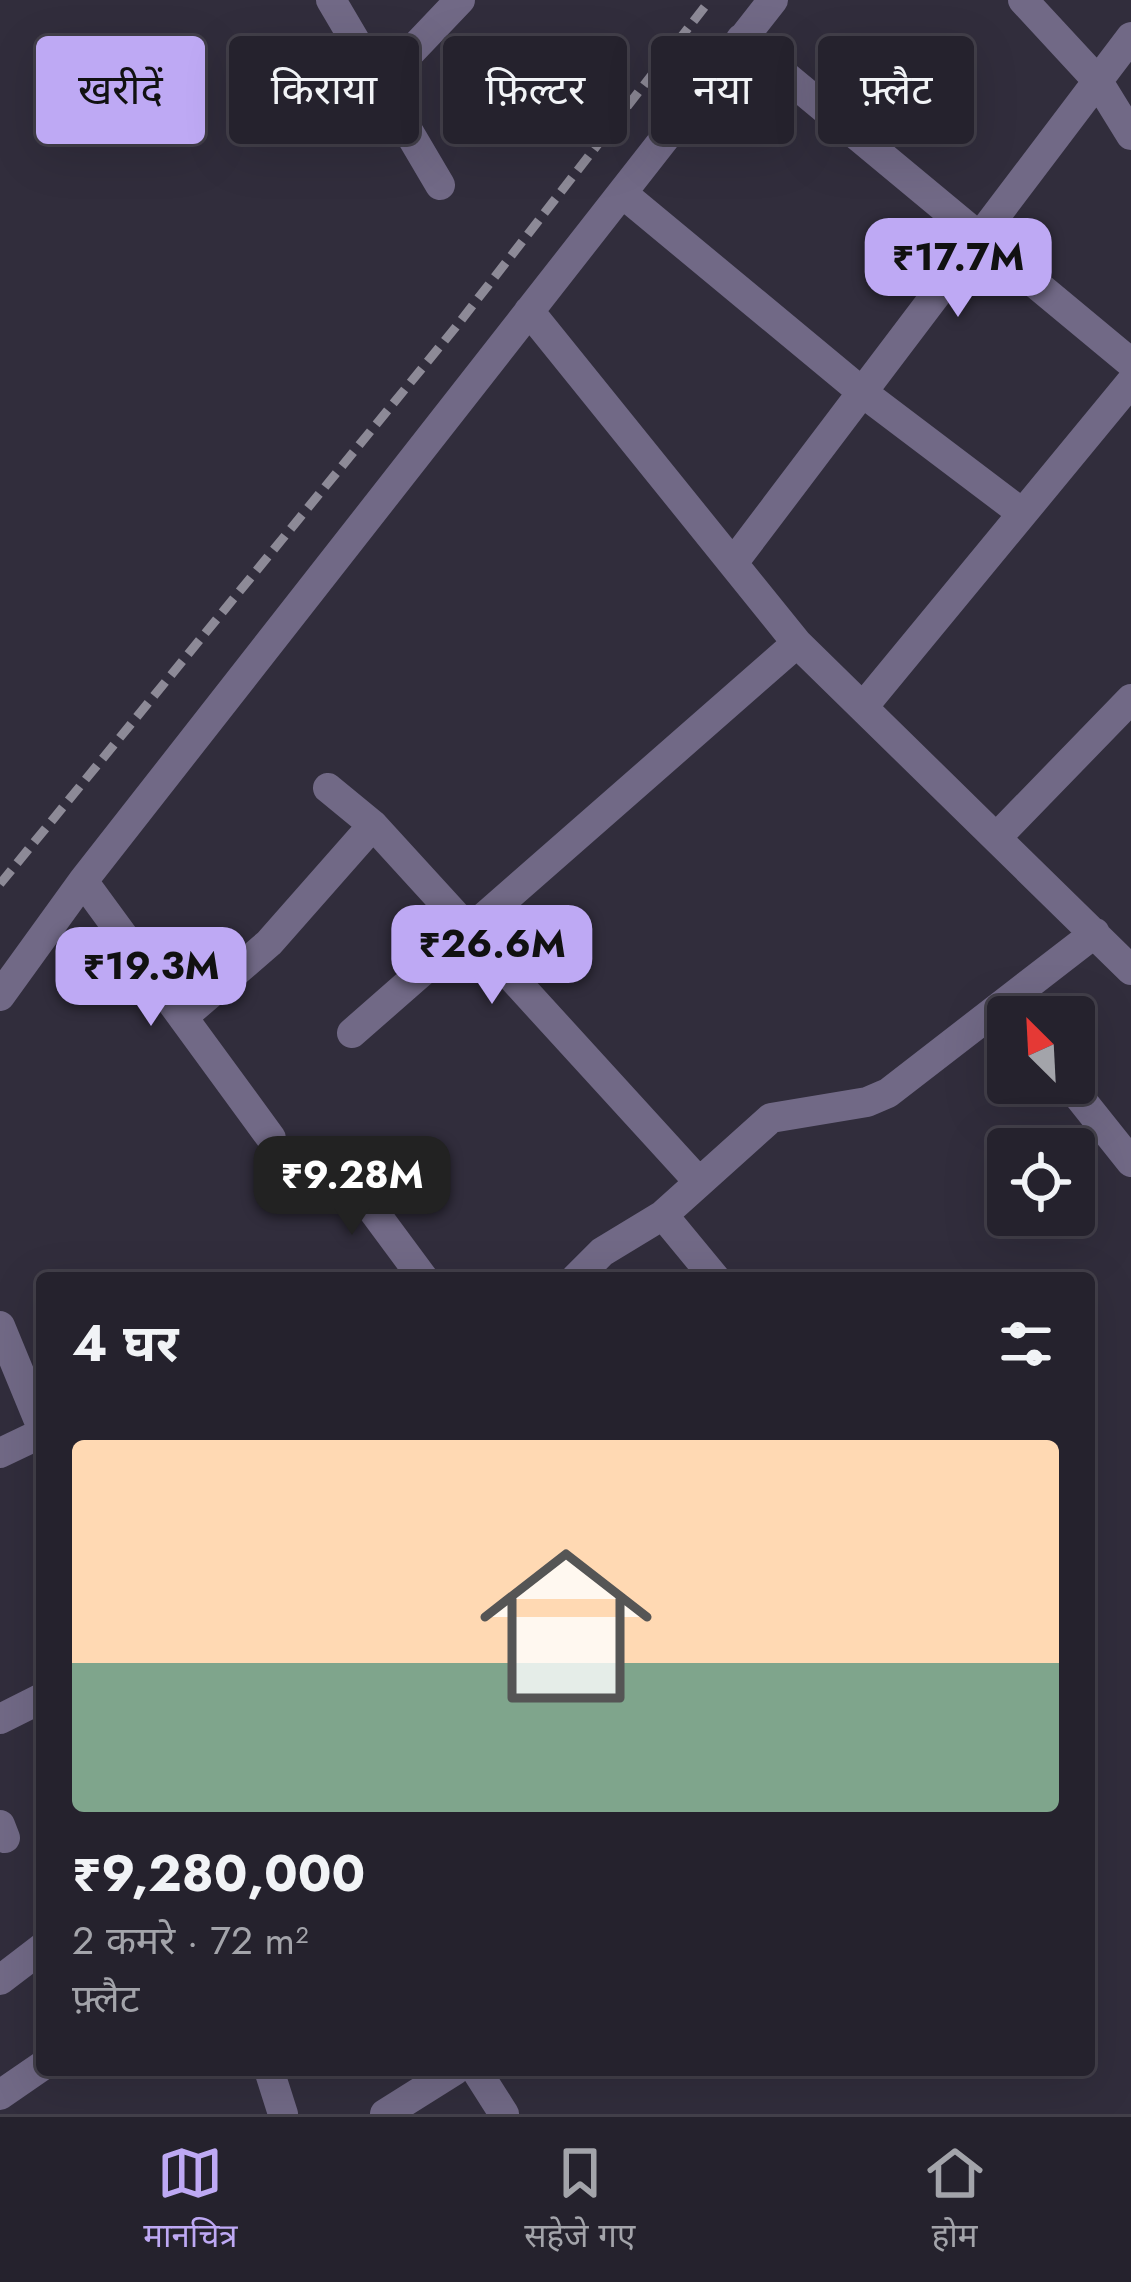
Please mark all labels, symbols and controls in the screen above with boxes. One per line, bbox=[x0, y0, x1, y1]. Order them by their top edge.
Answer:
chip: खरीदें bbox=[36, 36, 205, 144]
chip: किराया bbox=[229, 36, 419, 144]
chip: फ़िल्टर bbox=[443, 36, 627, 144]
chip: नया bbox=[651, 36, 794, 144]
chip: फ़्लैट bbox=[818, 36, 974, 144]
pin: ₹17.7M bbox=[860, 218, 1056, 320]
text: ₹17.7M bbox=[892, 228, 1024, 285]
pin: ₹26.6M bbox=[394, 905, 590, 1007]
text: ₹26.6M bbox=[418, 915, 566, 972]
pin: ₹19.3M bbox=[53, 927, 249, 1029]
text: ₹19.3M bbox=[82, 937, 220, 994]
north arrow bbox=[987, 996, 1095, 1104]
map controls bbox=[987, 996, 1095, 1236]
button: locate bbox=[987, 1128, 1095, 1236]
pin: ₹9.28M bbox=[254, 1136, 450, 1238]
text: ₹9.28M bbox=[280, 1146, 424, 1203]
text: 4 घर bbox=[72, 1306, 178, 1380]
icon: filters bbox=[993, 1311, 1059, 1377]
icon: home bbox=[458, 1518, 674, 1734]
text: ₹9,280,000 bbox=[72, 1836, 365, 1910]
text: 2 कमरे · 72 m² bbox=[72, 1912, 309, 1969]
text: फ़्लैट bbox=[72, 1970, 139, 2027]
tab: मानचित्र bbox=[143, 2140, 238, 2260]
tab: सहेजे गए bbox=[524, 2140, 635, 2260]
tab: होम bbox=[922, 2140, 988, 2260]

